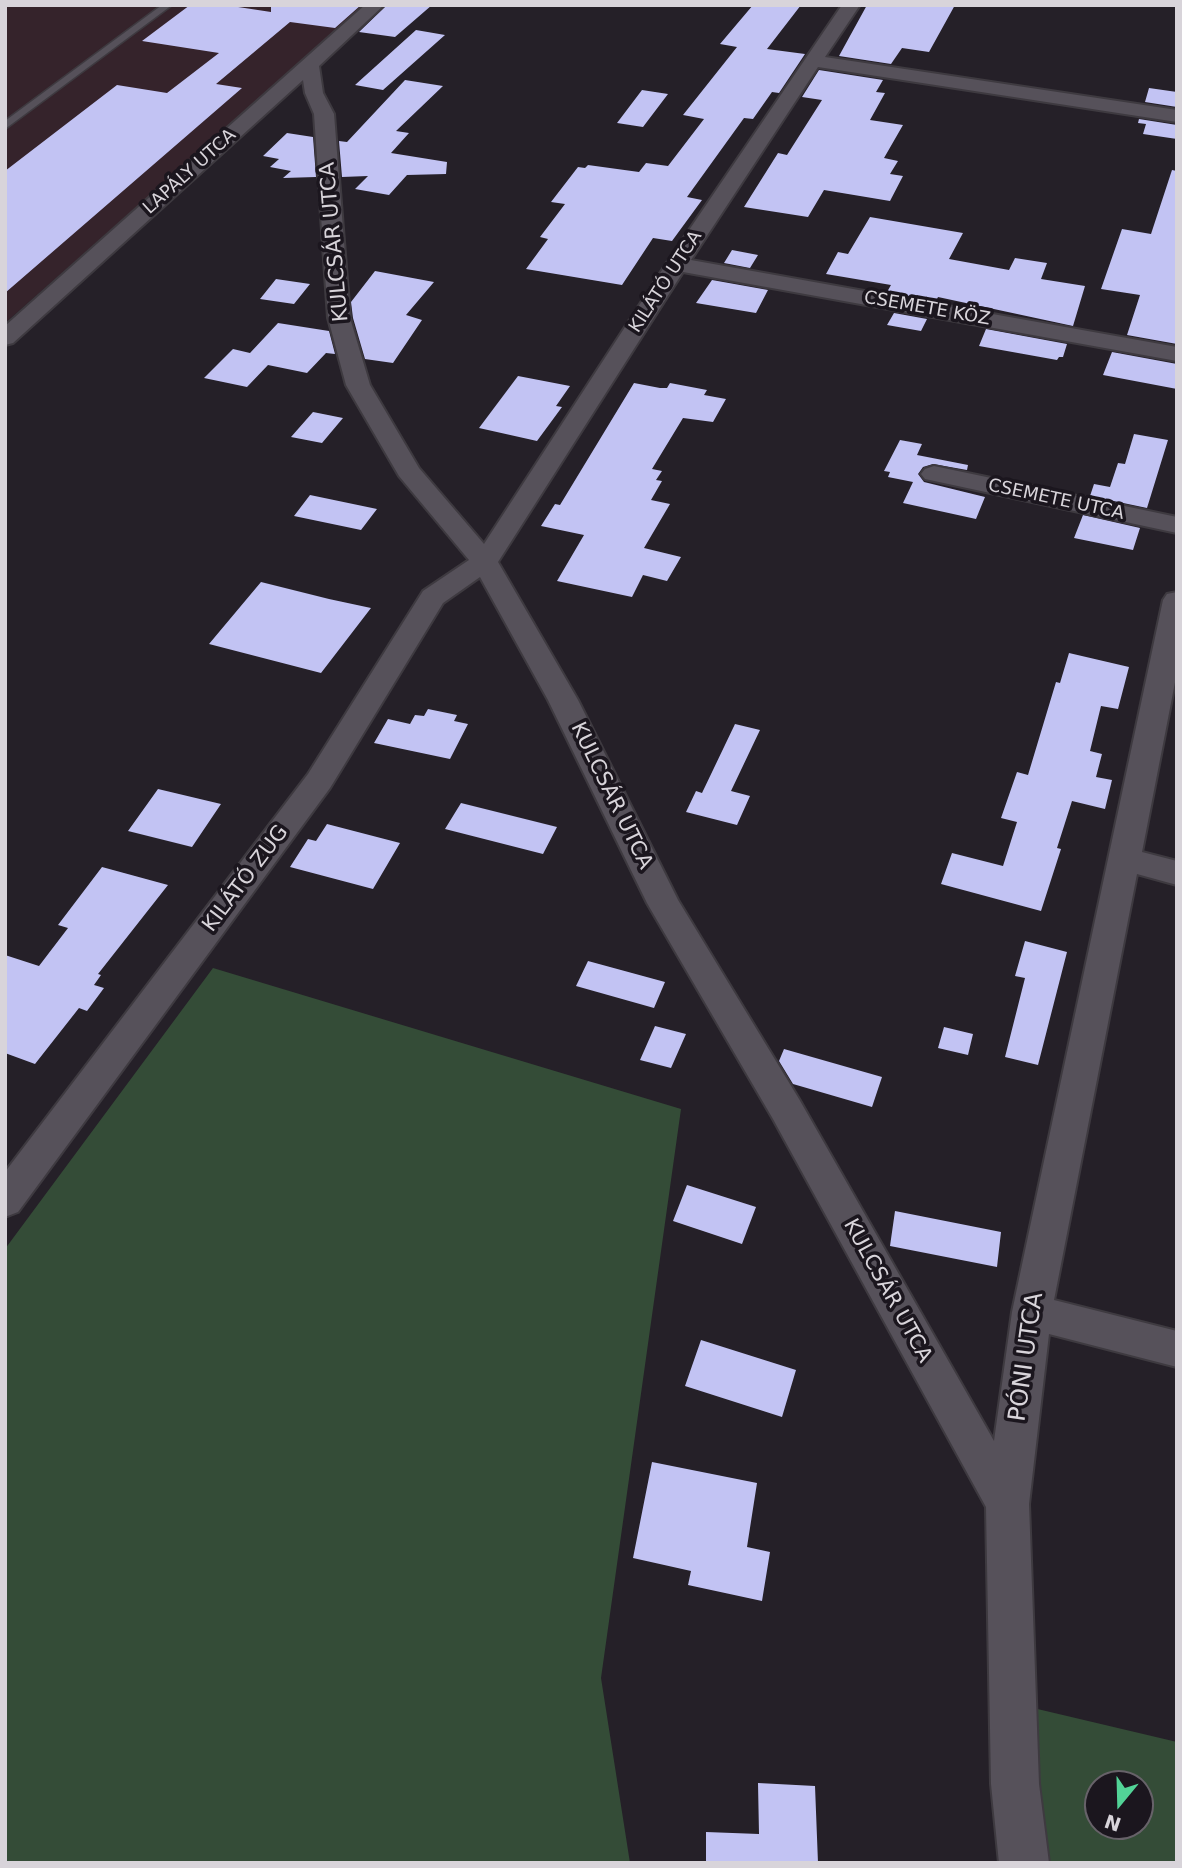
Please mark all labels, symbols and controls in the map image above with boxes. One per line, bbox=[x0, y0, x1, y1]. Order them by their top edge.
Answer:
street label: LAPÁLY UTCA bbox=[139, 125, 241, 219]
street label: KULCSÁR UTCA bbox=[315, 161, 355, 323]
street label: KILÁTÓ UTCA bbox=[625, 227, 707, 337]
street label: CSEMETE KÖZ bbox=[862, 287, 992, 331]
street label: CSEMETE UTCA bbox=[986, 475, 1126, 525]
street label: KULCSÁR UTCA bbox=[565, 718, 657, 874]
street label: KILÁTÓ ZUG bbox=[198, 821, 294, 937]
street label: KULCSÁR UTCA bbox=[837, 1215, 937, 1367]
street label: PÓNI UTCA bbox=[1004, 1291, 1050, 1423]
north arrow bbox=[1084, 1770, 1154, 1840]
text: N bbox=[1102, 1810, 1124, 1836]

